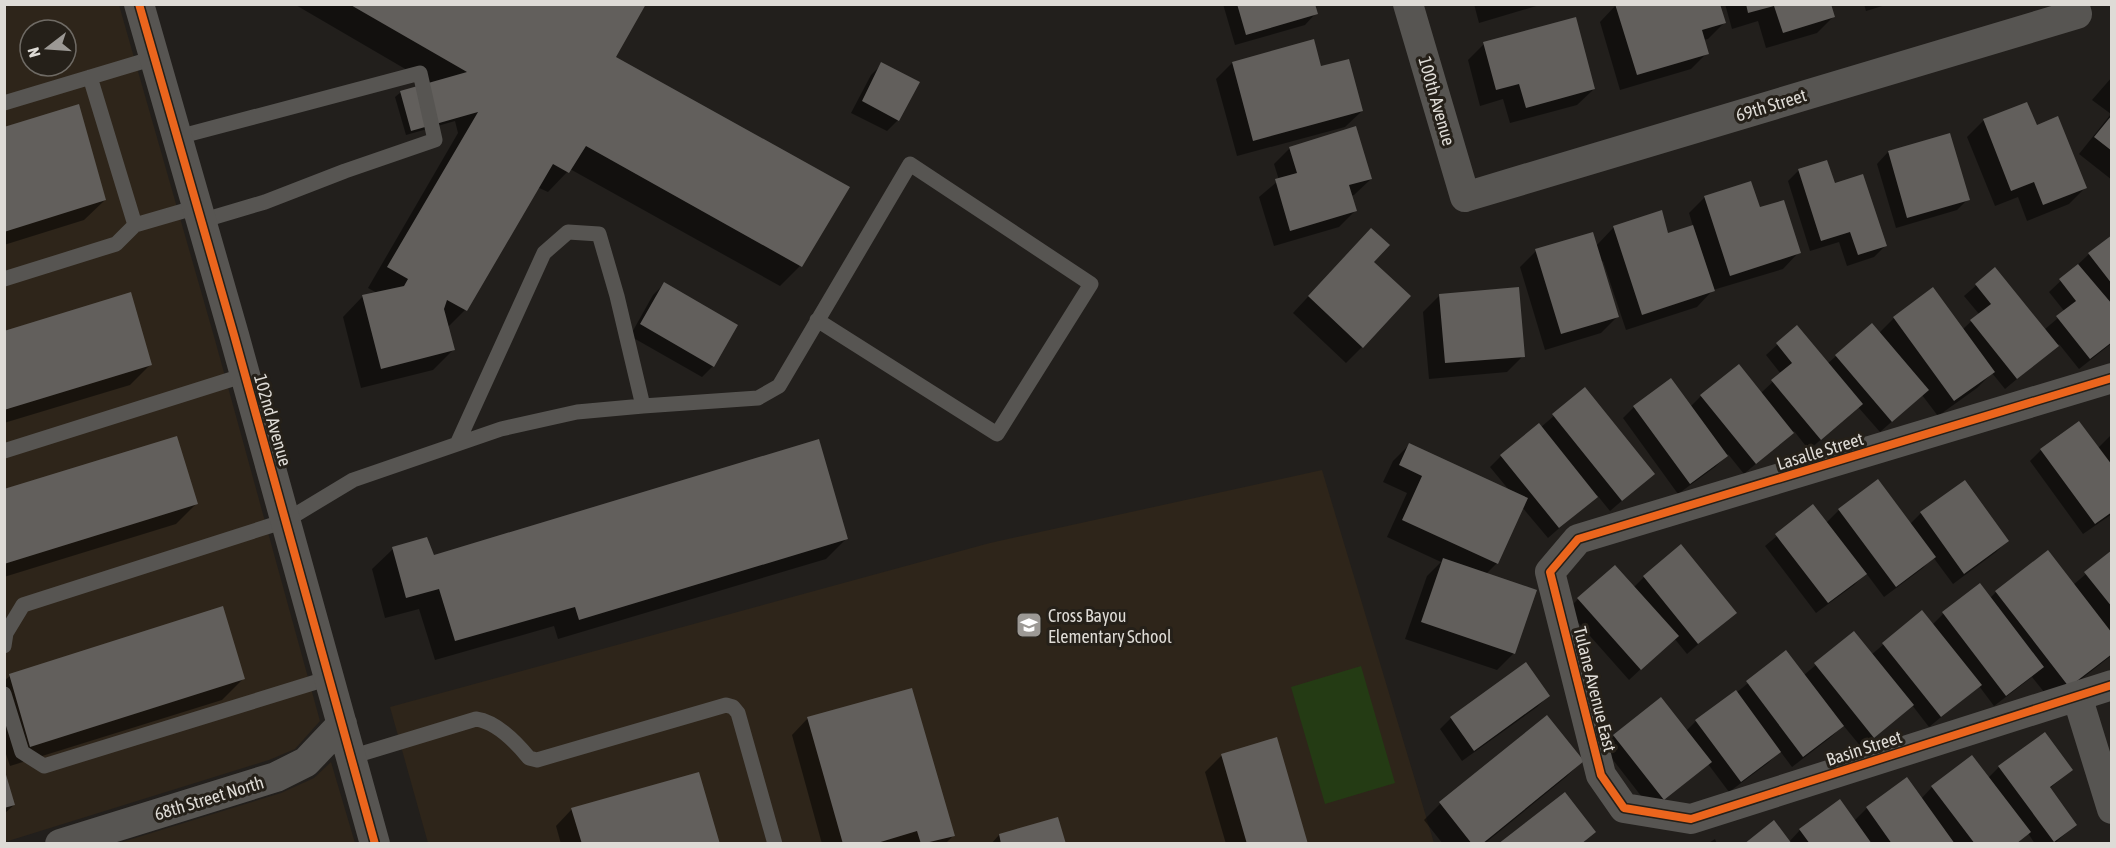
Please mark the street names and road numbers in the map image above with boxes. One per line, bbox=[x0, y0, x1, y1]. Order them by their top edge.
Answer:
street label: 100th Avenue bbox=[1414, 54, 1460, 148]
street label: 69th Street bbox=[1733, 84, 1809, 126]
street label: 102nd Avenue bbox=[250, 371, 296, 469]
street label: Lasalle Street bbox=[1774, 428, 1866, 474]
street label: Tulane Avenue East bbox=[1569, 624, 1621, 754]
street label: Basin Street bbox=[1824, 726, 1904, 770]
street label: 68th Street North bbox=[152, 771, 266, 825]

